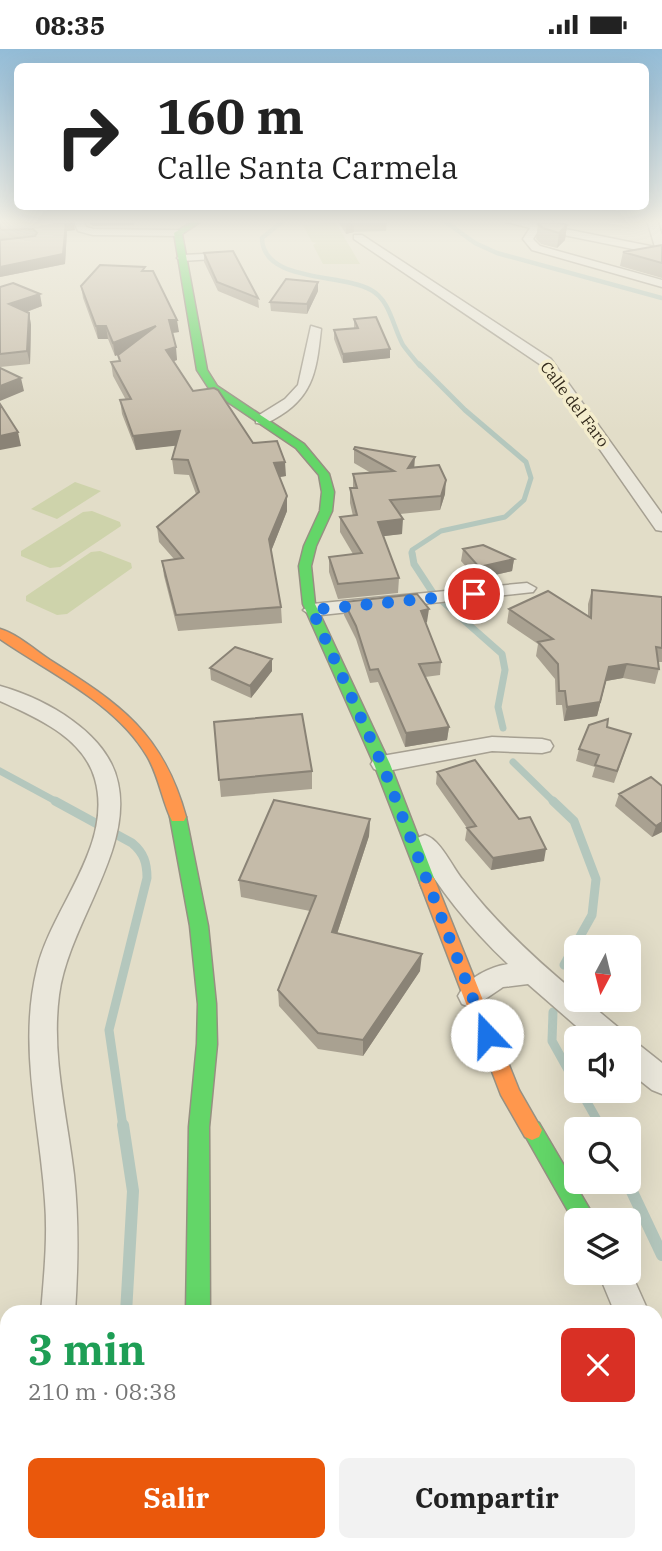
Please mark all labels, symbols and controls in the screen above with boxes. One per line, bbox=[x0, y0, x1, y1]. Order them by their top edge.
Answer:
text: 08:35 bbox=[35, 8, 105, 42]
text: 160 m bbox=[157, 84, 304, 147]
icon: right bbox=[42, 91, 133, 182]
text: Calle Santa Carmela bbox=[157, 146, 458, 188]
street label: Calle del Faro bbox=[536, 357, 614, 451]
pin bbox=[444, 564, 504, 624]
icon: arrive bbox=[455, 575, 493, 613]
north arrow bbox=[564, 935, 640, 1011]
map controls bbox=[564, 935, 641, 1285]
position arrow bbox=[450, 998, 524, 1072]
button: sound bbox=[564, 1026, 641, 1103]
button: search bbox=[564, 1117, 641, 1194]
button: layers bbox=[564, 1208, 641, 1285]
text: 3 min bbox=[28, 1322, 146, 1377]
button: close bbox=[561, 1328, 635, 1402]
text: 210 m · 08:38 bbox=[28, 1376, 177, 1406]
button: Salir bbox=[28, 1458, 325, 1538]
button: Compartir bbox=[339, 1458, 635, 1538]

